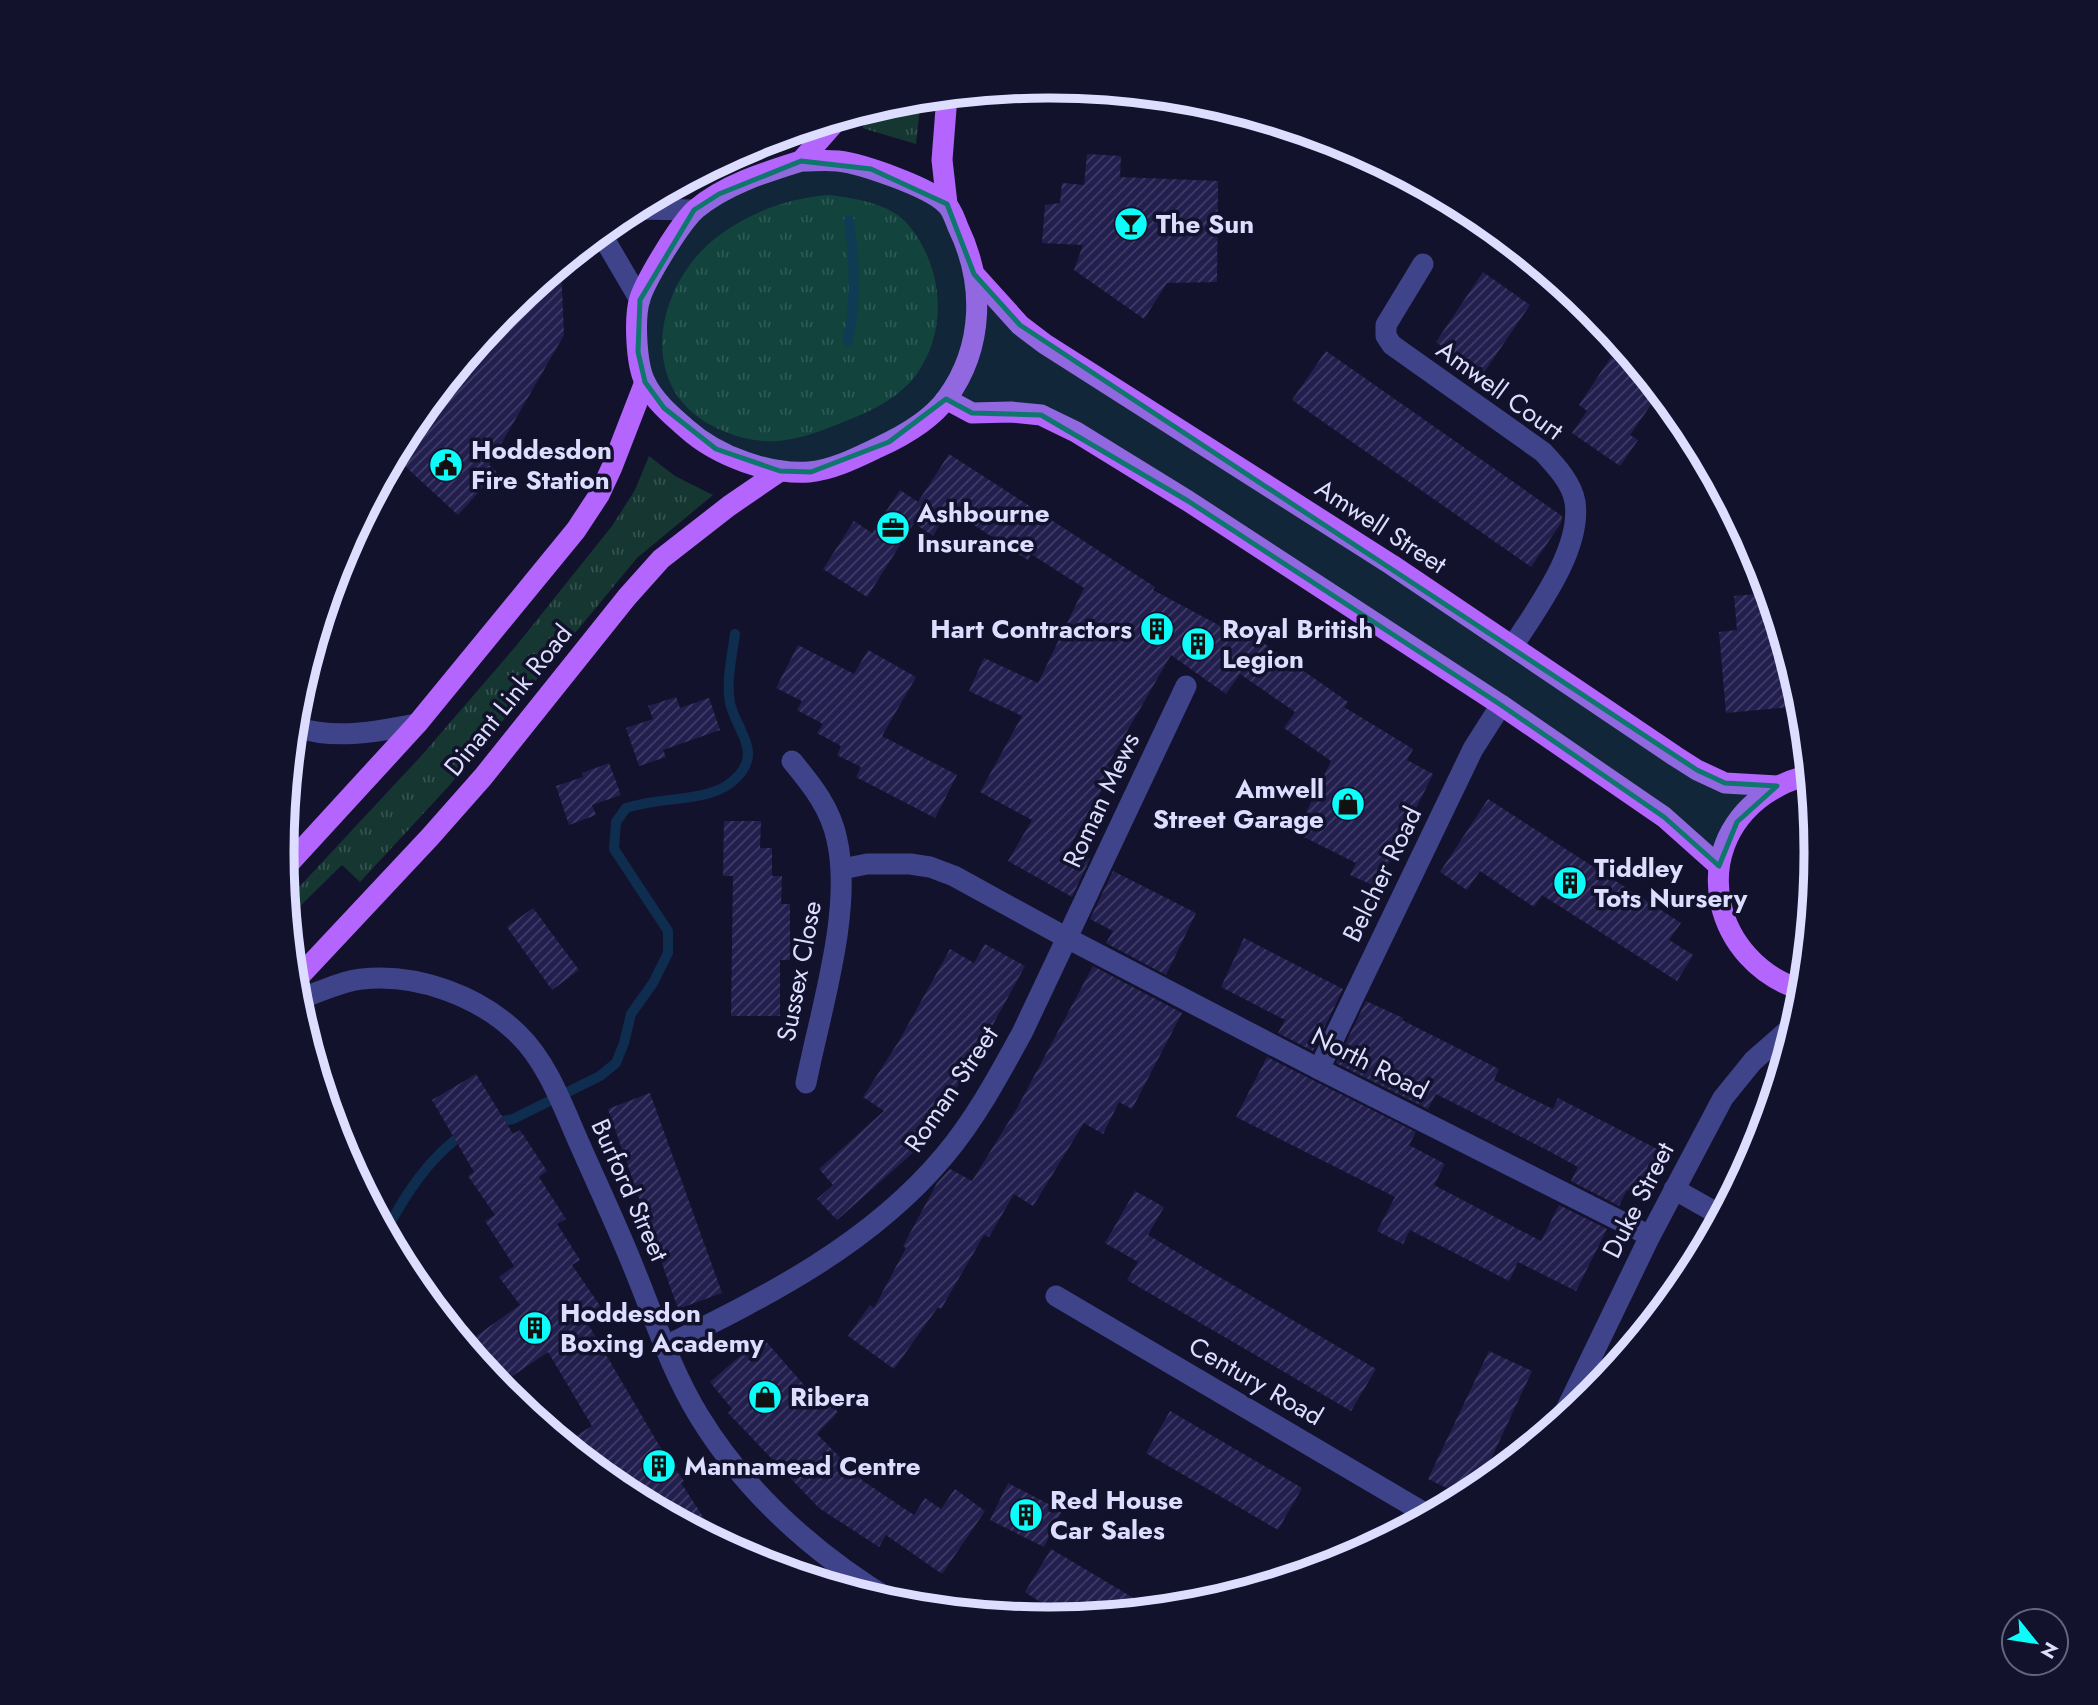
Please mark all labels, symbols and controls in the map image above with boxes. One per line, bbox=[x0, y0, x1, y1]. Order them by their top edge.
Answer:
bar icon: The Sun bbox=[1112, 205, 1150, 243]
place label: The Sun bbox=[1156, 205, 1254, 243]
street label: Amwell Court bbox=[1429, 331, 1572, 449]
place label: Hoddesdon Fire Station bbox=[471, 431, 612, 499]
public building icon: Hoddesdon Fire Station bbox=[427, 446, 465, 484]
street label: Amwell Street bbox=[1308, 469, 1455, 583]
place label: Ashbourne Insurance bbox=[916, 494, 1050, 562]
office icon: Ashbourne Insurance bbox=[874, 509, 912, 547]
place label: Hart Contractors bbox=[930, 610, 1132, 648]
building icon: Hart Contractors bbox=[1138, 610, 1176, 648]
place label: Royal British Legion bbox=[1222, 610, 1373, 678]
street label: Dinant Link Road bbox=[435, 616, 581, 784]
building icon: Royal British Legion bbox=[1179, 625, 1217, 663]
street label: Roman Mews bbox=[1053, 726, 1149, 874]
place label: Amwell Street Garage bbox=[1153, 770, 1324, 838]
shop icon: Amwell Street Garage bbox=[1329, 785, 1367, 823]
street label: Belcher Road bbox=[1333, 800, 1431, 948]
place label: Tiddley Tots Nursery bbox=[1594, 849, 1748, 917]
building icon: Tiddley Tots Nursery bbox=[1551, 864, 1589, 902]
street label: Sussex Close bbox=[767, 897, 831, 1045]
street label: North Road bbox=[1305, 1017, 1435, 1109]
street label: Roman Street bbox=[895, 1018, 1008, 1160]
street label: Burford Street bbox=[582, 1113, 679, 1268]
street label: Duke Street bbox=[1593, 1135, 1684, 1265]
place label: Hoddesdon Boxing Academy bbox=[560, 1294, 764, 1362]
building icon: Hoddesdon Boxing Academy bbox=[516, 1309, 554, 1347]
street label: Century Road bbox=[1182, 1327, 1330, 1435]
shop icon: Ribera bbox=[746, 1378, 784, 1416]
place label: Ribera bbox=[790, 1378, 870, 1416]
building icon: Mannamead Centre bbox=[640, 1447, 678, 1485]
place label: Mannamead Centre bbox=[684, 1447, 921, 1485]
place label: Red House Car Sales bbox=[1050, 1481, 1183, 1549]
building icon: Red House Car Sales bbox=[1007, 1496, 1045, 1534]
north arrow bbox=[2000, 1607, 2070, 1677]
text: N bbox=[2034, 1637, 2065, 1664]

